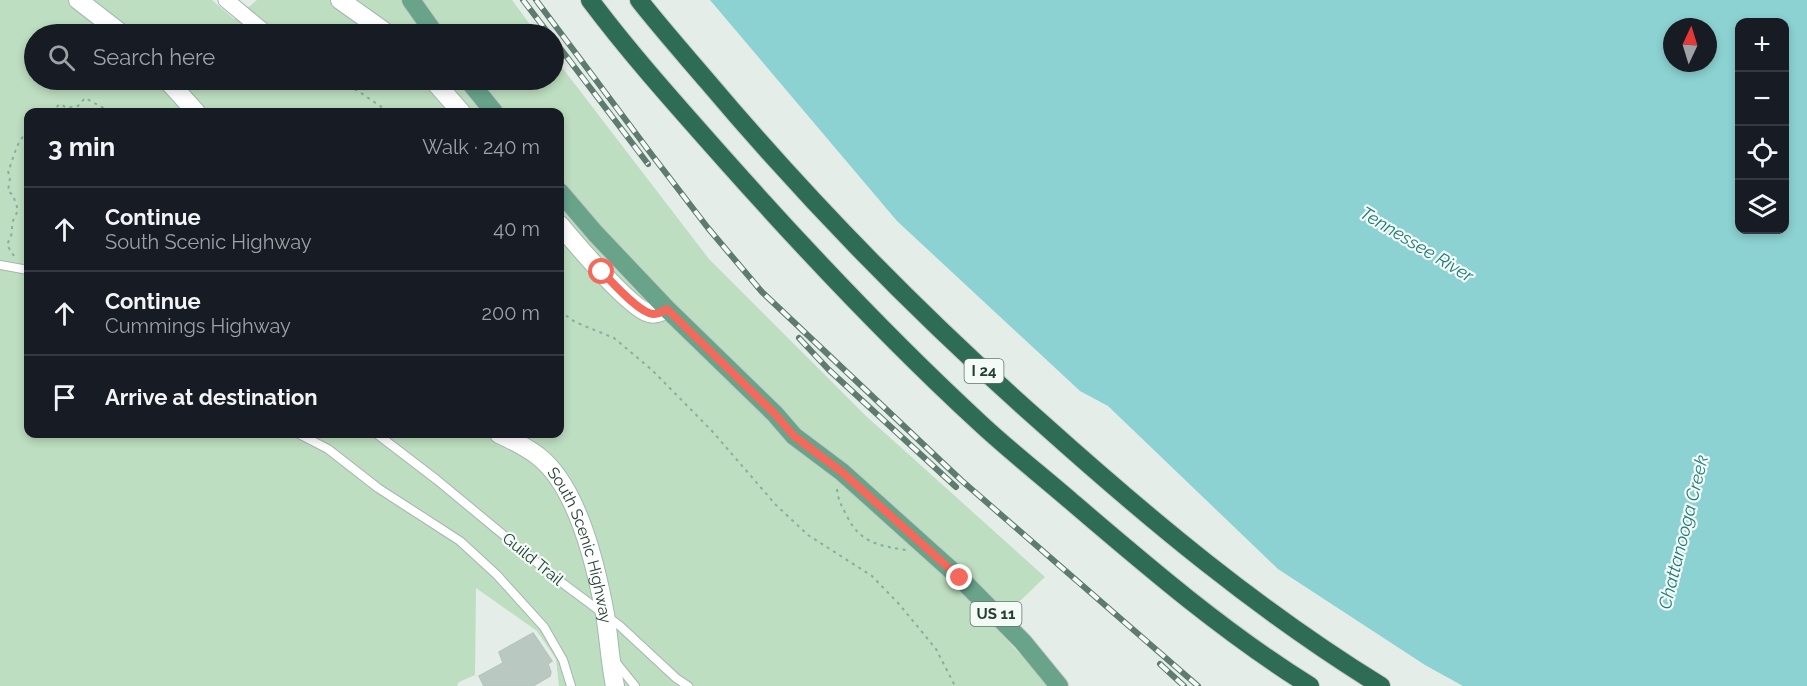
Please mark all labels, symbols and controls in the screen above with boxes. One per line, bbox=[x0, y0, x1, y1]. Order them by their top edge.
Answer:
north arrow bbox=[1663, 18, 1717, 72]
map controls bbox=[1735, 18, 1789, 234]
button: + bbox=[1735, 18, 1789, 72]
search box bbox=[24, 24, 564, 90]
icon: search bbox=[45, 41, 78, 74]
text: Search here bbox=[93, 44, 215, 70]
button: − bbox=[1735, 72, 1789, 126]
button: locate bbox=[1735, 126, 1789, 180]
text: 3 min bbox=[48, 132, 115, 162]
text: Walk · 240 m bbox=[422, 135, 540, 159]
button: layers bbox=[1735, 180, 1789, 234]
water label: Tennessee River bbox=[1357, 202, 1478, 286]
text: Continue bbox=[105, 204, 201, 230]
icon: ahead bbox=[48, 213, 81, 246]
text: 40 m bbox=[493, 217, 540, 241]
text: South Scenic Highway bbox=[105, 230, 312, 254]
route start bbox=[588, 258, 614, 284]
text: Continue bbox=[105, 288, 201, 314]
icon: ahead bbox=[48, 297, 81, 330]
text: 200 m bbox=[482, 301, 540, 325]
text: Cummings Highway bbox=[105, 314, 291, 338]
road number: I 24 bbox=[964, 359, 1004, 383]
icon: arrive bbox=[48, 381, 81, 414]
text: Arrive at destination bbox=[105, 384, 318, 410]
water label: Chattanooga Creek bbox=[1654, 452, 1712, 611]
street label: South Scenic Highway bbox=[544, 463, 616, 625]
street label: Guild Trail bbox=[499, 529, 568, 590]
route end bbox=[946, 564, 972, 590]
road number: US 11 bbox=[970, 602, 1022, 626]

